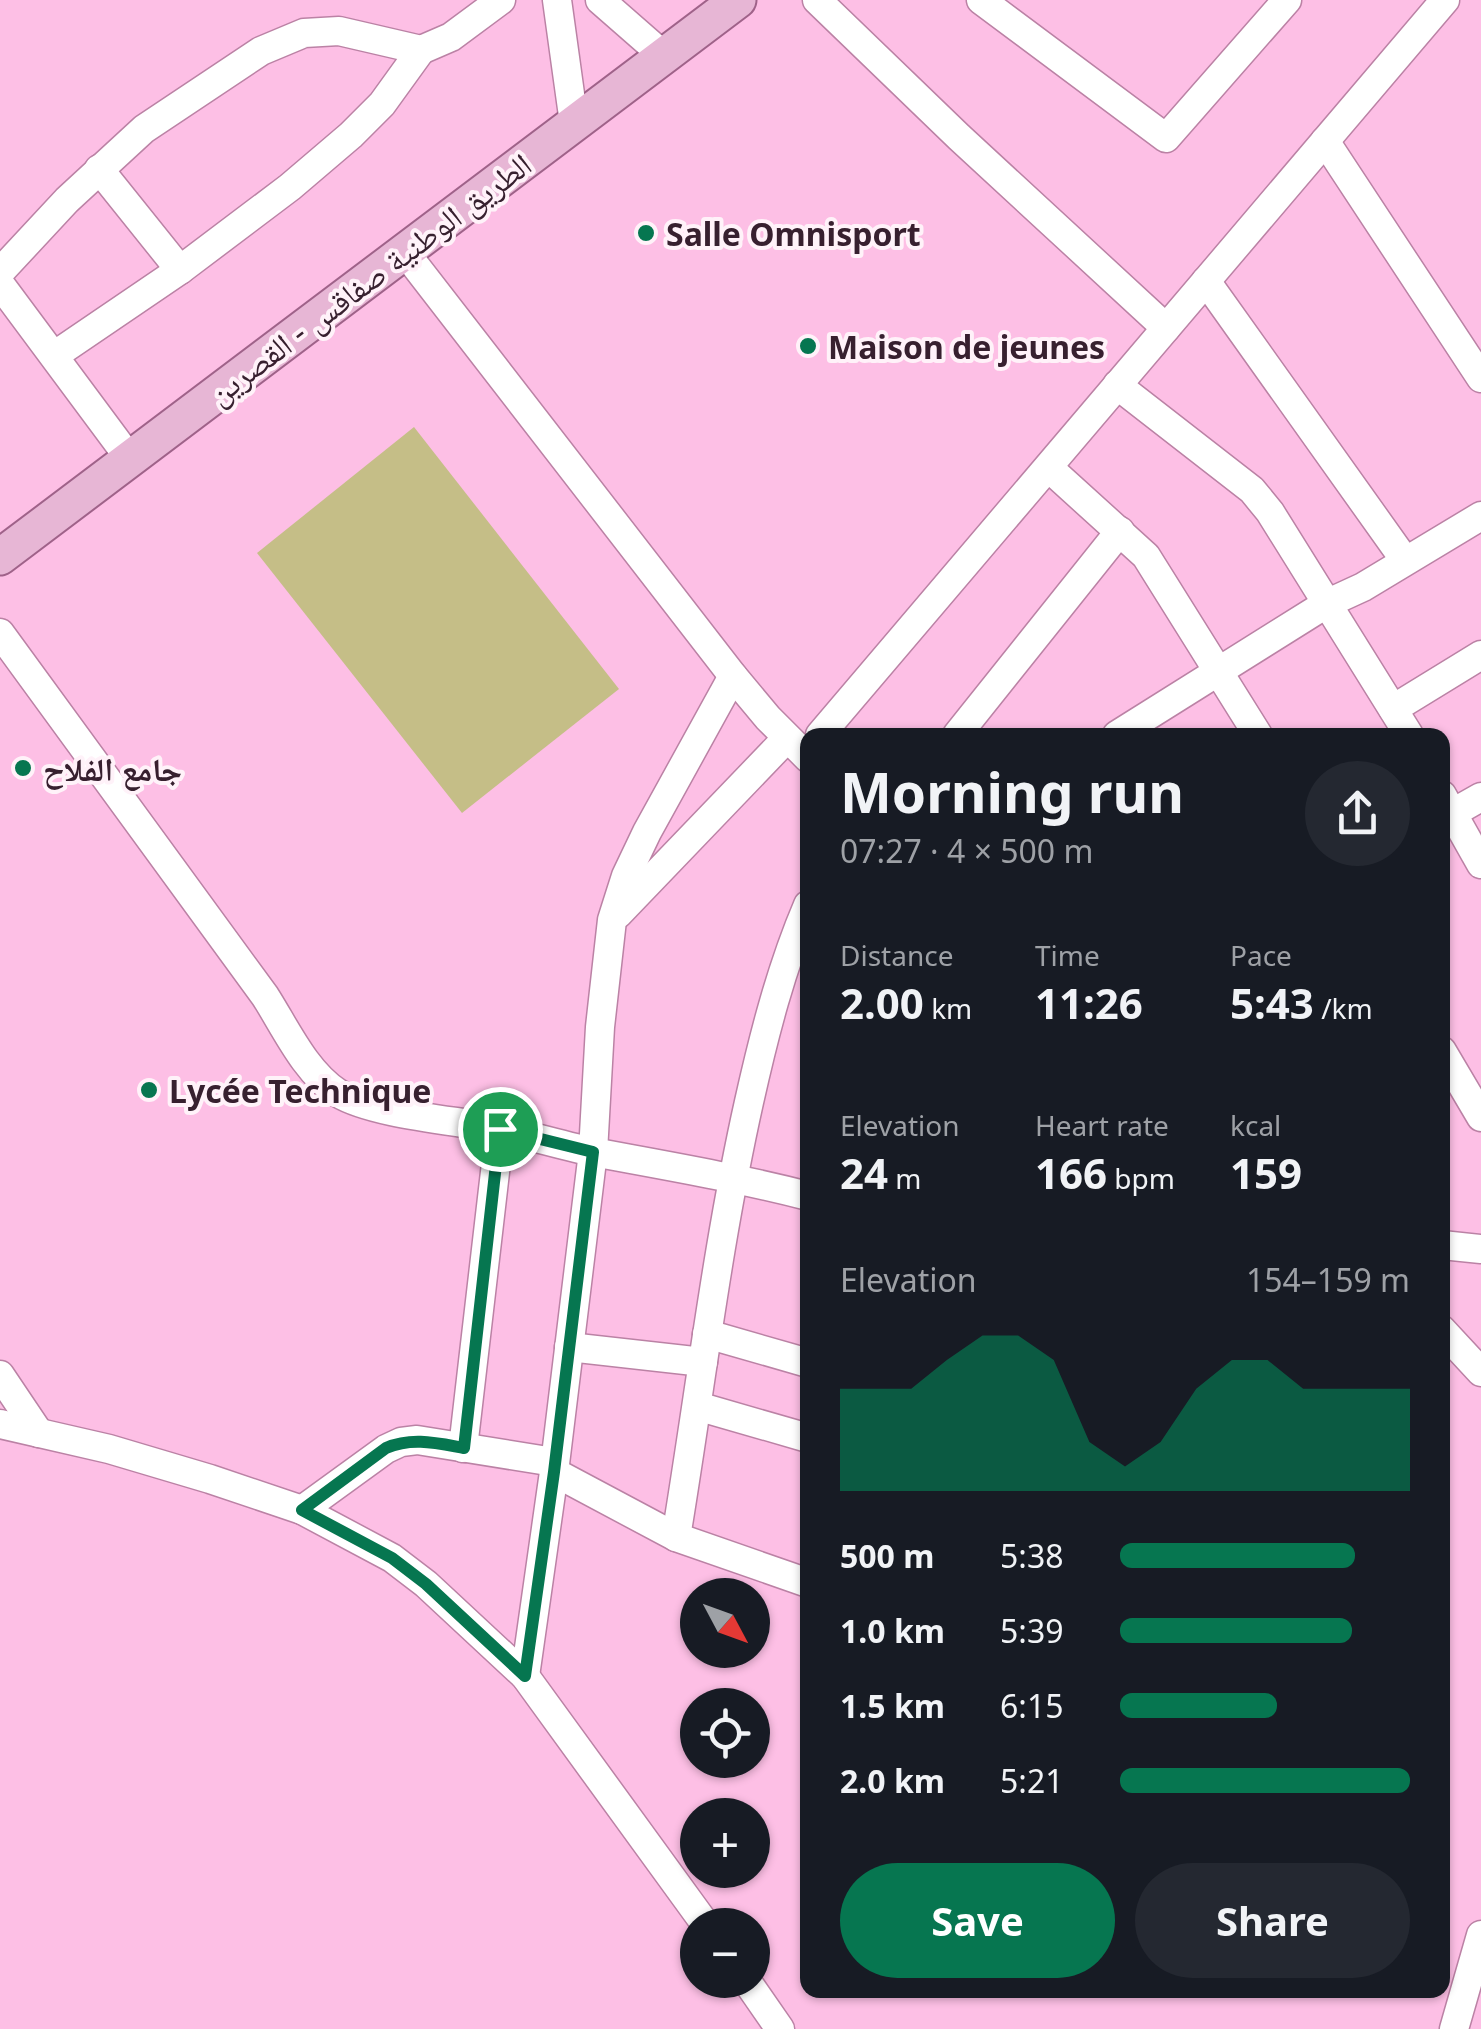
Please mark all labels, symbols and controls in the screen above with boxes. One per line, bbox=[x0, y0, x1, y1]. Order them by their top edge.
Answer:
street label: الطريق الوطنية صفاقس - القصرين bbox=[199, 142, 539, 414]
place label: Salle Omnisport bbox=[666, 212, 921, 255]
marker: Salle Omnisport bbox=[635, 222, 657, 244]
place label: Maison de jeunes bbox=[828, 325, 1105, 368]
marker: Maison de jeunes bbox=[797, 335, 819, 357]
place label: جامع الفلاح bbox=[43, 747, 182, 791]
text: Morning run bbox=[840, 754, 1184, 829]
marker: جامع الفلاح bbox=[12, 757, 34, 779]
button: share bbox=[1305, 761, 1410, 866]
text: 07:27 · 4 × 500 m bbox=[840, 829, 1093, 872]
text: Distance bbox=[840, 936, 953, 974]
text: Time bbox=[1035, 936, 1100, 974]
text: Pace bbox=[1230, 936, 1292, 974]
text: 2.00 bbox=[840, 974, 924, 1031]
text: 11:26 bbox=[1035, 974, 1143, 1031]
text: 5:43 bbox=[1230, 974, 1314, 1031]
text: km bbox=[924, 989, 972, 1027]
text: /km bbox=[1314, 989, 1373, 1027]
place label: Lycée Technique bbox=[169, 1069, 431, 1112]
marker: Lycée Technique bbox=[138, 1079, 160, 1101]
pin bbox=[458, 1087, 543, 1172]
icon: arrive bbox=[473, 1102, 528, 1157]
text: Elevation bbox=[840, 1106, 960, 1144]
text: Heart rate bbox=[1035, 1106, 1169, 1144]
text: kcal bbox=[1230, 1106, 1281, 1144]
text: 24 bbox=[840, 1144, 888, 1201]
text: 166 bbox=[1035, 1144, 1107, 1201]
text: 159 bbox=[1230, 1144, 1302, 1201]
text: m bbox=[888, 1159, 922, 1197]
text: bpm bbox=[1107, 1159, 1175, 1197]
text: Elevation bbox=[840, 1258, 977, 1301]
text: 154–159 m bbox=[1246, 1258, 1410, 1301]
text: 500 m bbox=[840, 1534, 934, 1577]
text: 5:38 bbox=[1000, 1534, 1064, 1577]
north arrow bbox=[680, 1578, 770, 1668]
map controls bbox=[680, 1578, 770, 1998]
text: 1.0 km bbox=[840, 1609, 945, 1652]
text: 5:39 bbox=[1000, 1609, 1064, 1652]
text: 1.5 km bbox=[840, 1684, 945, 1727]
text: 6:15 bbox=[1000, 1684, 1064, 1727]
button: locate bbox=[680, 1688, 770, 1778]
text: 2.0 km bbox=[840, 1759, 945, 1802]
text: 5:21 bbox=[1000, 1759, 1064, 1802]
button: + bbox=[680, 1798, 770, 1888]
button: Save bbox=[840, 1863, 1115, 1978]
button: Share bbox=[1135, 1863, 1410, 1978]
button: − bbox=[680, 1908, 770, 1998]

